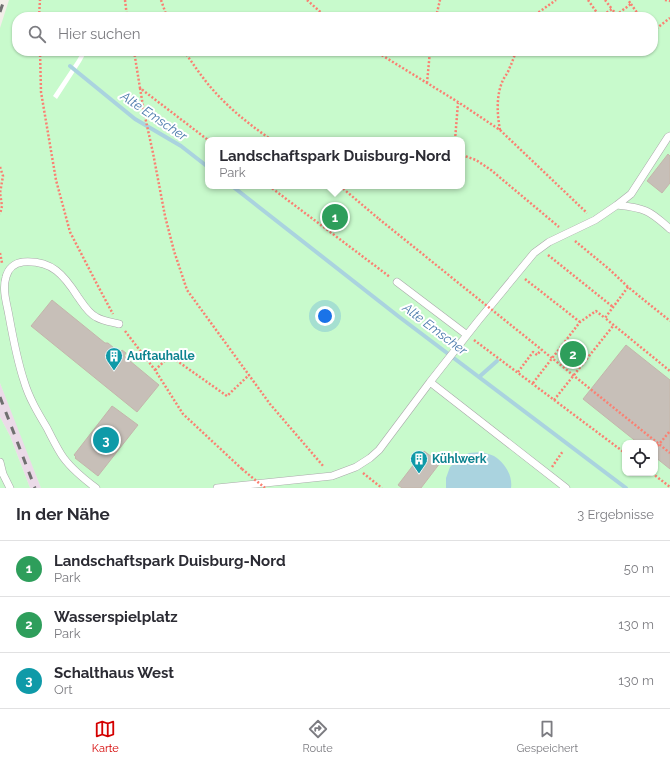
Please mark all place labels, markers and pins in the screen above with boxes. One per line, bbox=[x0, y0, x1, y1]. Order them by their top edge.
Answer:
pin: 1 bbox=[322, 202, 348, 232]
pin: 2 bbox=[560, 339, 586, 369]
building icon: Auftauhalle bbox=[104, 346, 124, 371]
place label: Auftauhalle bbox=[127, 349, 195, 363]
pin: 3 bbox=[93, 425, 119, 455]
building icon: Kühlwerk bbox=[409, 449, 429, 474]
place label: Kühlwerk bbox=[432, 452, 487, 466]

